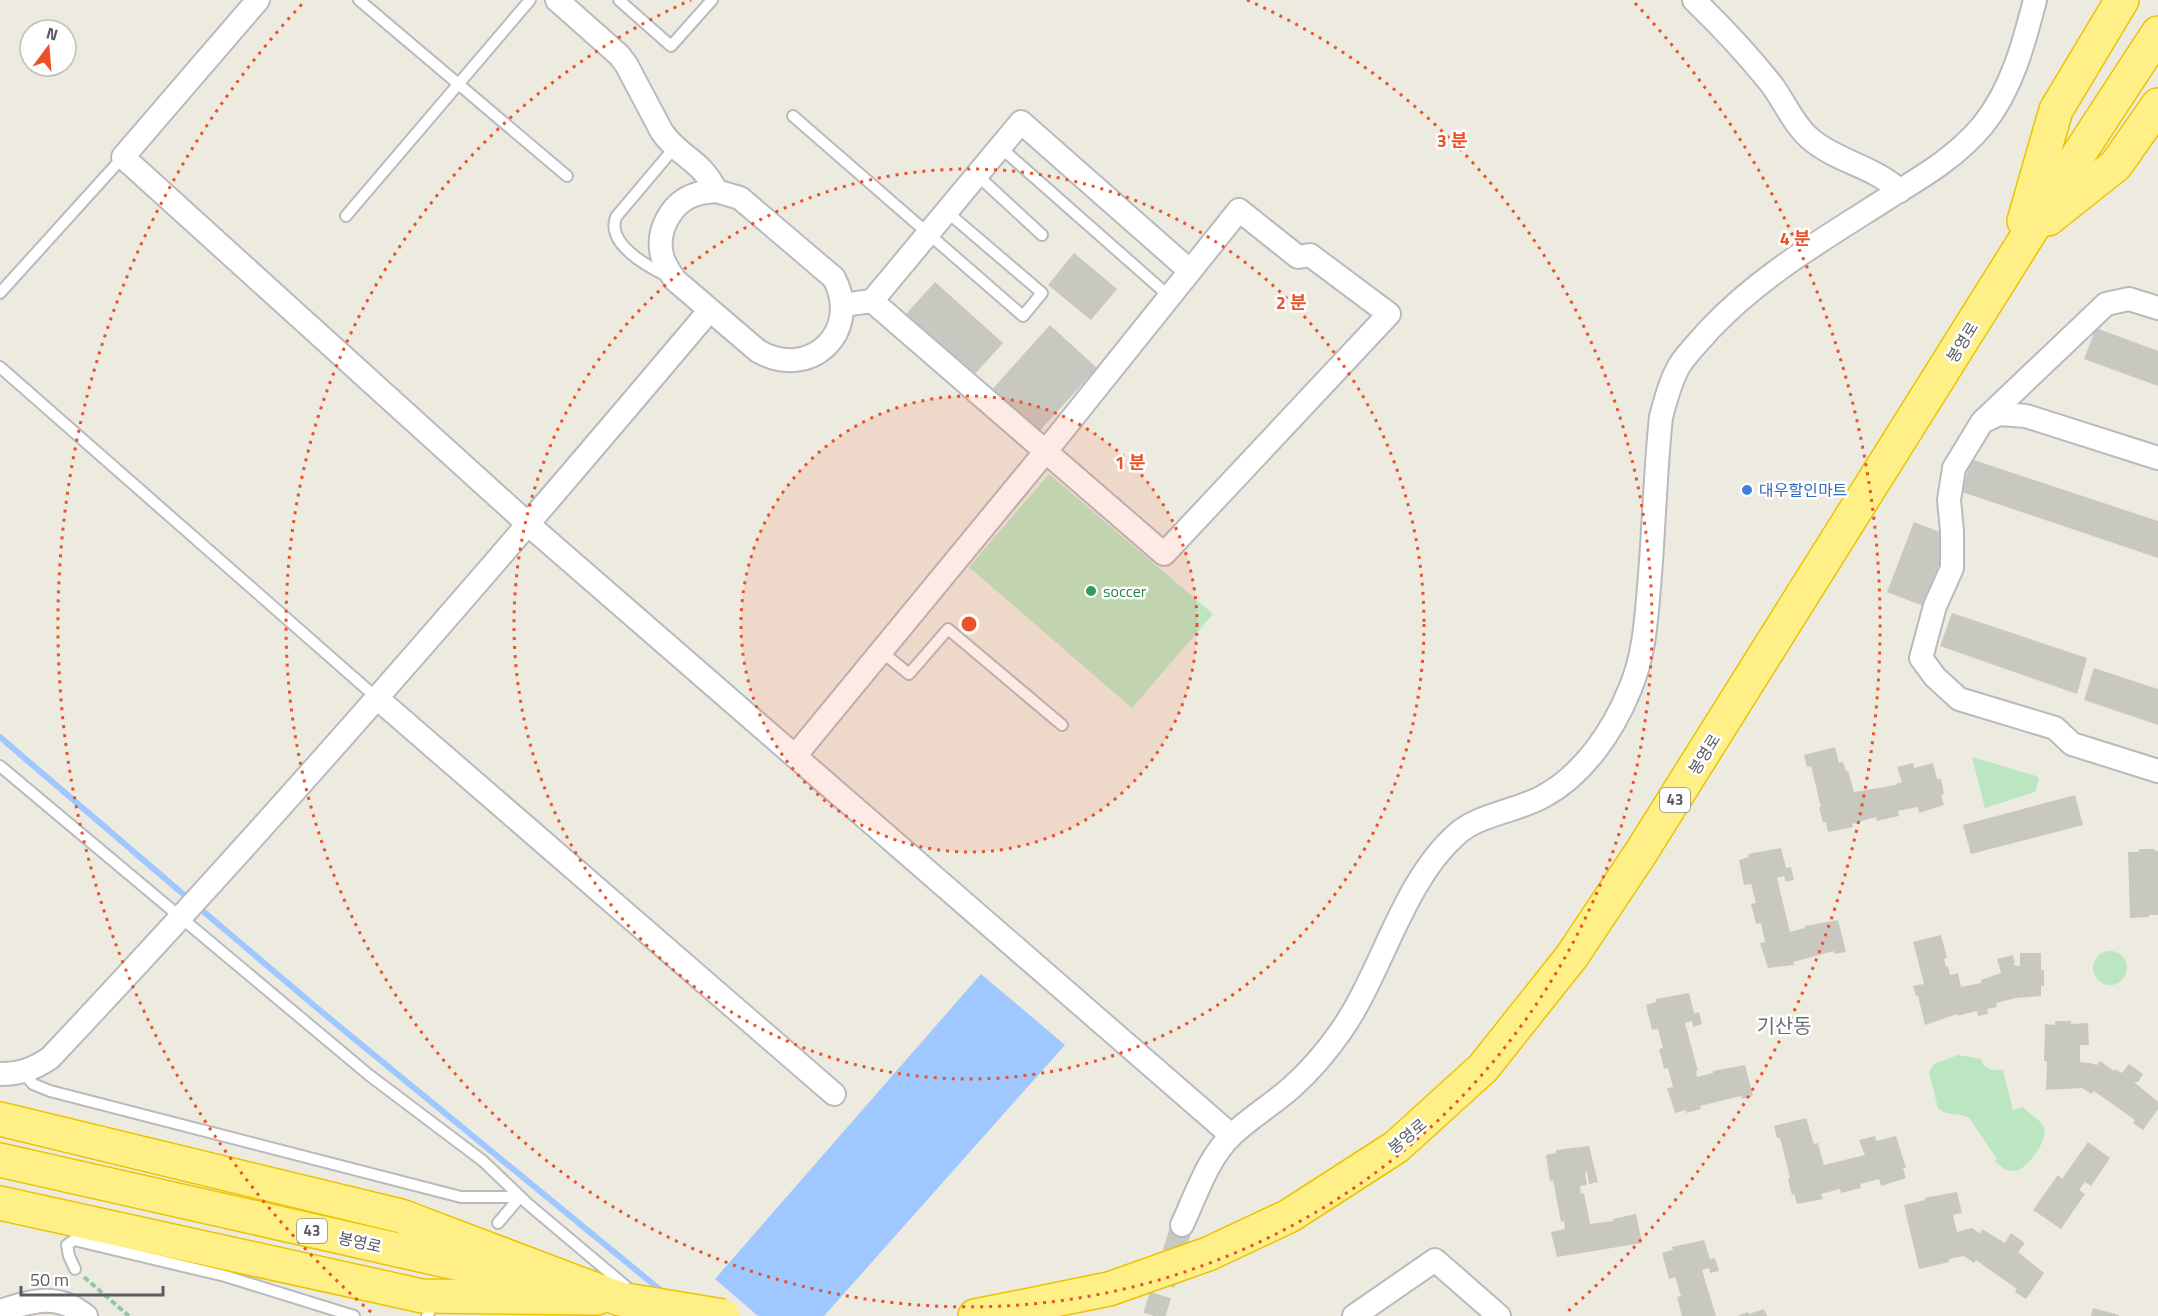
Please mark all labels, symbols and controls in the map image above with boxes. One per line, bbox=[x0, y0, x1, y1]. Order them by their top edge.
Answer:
north arrow bbox=[18, 18, 78, 78]
text: N bbox=[43, 21, 61, 47]
text: 3 분 bbox=[1437, 127, 1468, 154]
text: 4 분 bbox=[1780, 225, 1811, 252]
text: 2 분 bbox=[1276, 289, 1307, 316]
street label: 봉영로 bbox=[1940, 317, 1984, 367]
text: 1 분 bbox=[1115, 449, 1146, 476]
place label: 대우할인마트 bbox=[1759, 478, 1847, 502]
marker: 대우할인마트 bbox=[1740, 483, 1754, 497]
place label: soccer bbox=[1103, 579, 1147, 603]
marker: soccer bbox=[1084, 584, 1098, 598]
centre of rings bbox=[959, 614, 979, 634]
street label: 봉영로 bbox=[1682, 729, 1726, 779]
road number: 43 bbox=[1660, 788, 1690, 812]
district label: 기산동 bbox=[1756, 1010, 1812, 1041]
street label: 봉영로 bbox=[1382, 1112, 1432, 1159]
road number: 43 bbox=[297, 1219, 327, 1243]
street label: 봉영로 bbox=[336, 1225, 384, 1259]
scale bar bbox=[21, 1259, 164, 1297]
text: 50 m bbox=[30, 1266, 69, 1293]

